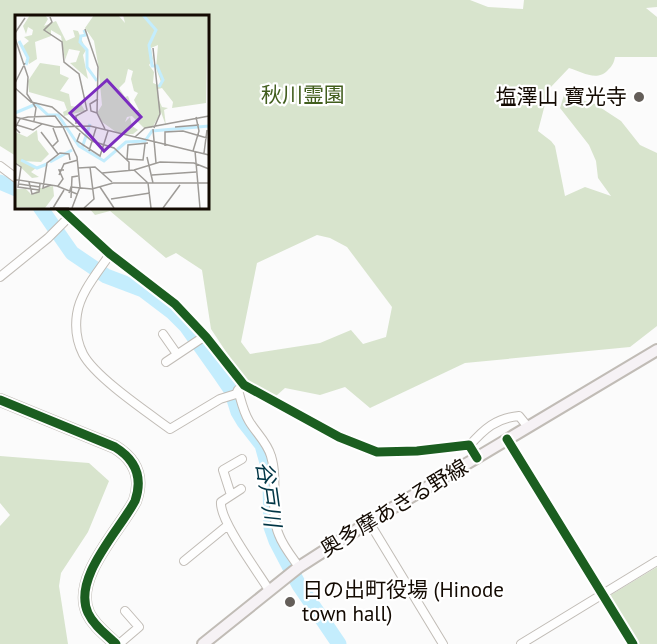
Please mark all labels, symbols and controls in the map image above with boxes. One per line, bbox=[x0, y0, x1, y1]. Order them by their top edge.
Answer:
inset map bbox=[15, 15, 208, 208]
park label: 秋川霊園 bbox=[261, 81, 345, 108]
place label: 塩澤山 寶光寺 bbox=[495, 83, 627, 110]
marker: 塩澤山 寶光寺 bbox=[632, 90, 646, 104]
street label: 奥多摩あきる野線 bbox=[315, 453, 473, 562]
water label: 谷戸川 bbox=[251, 459, 288, 531]
place label: 日の出町役場 (Hinode town hall) bbox=[302, 576, 504, 627]
marker: 日の出町役場 (Hinode town hall) bbox=[283, 595, 297, 609]

